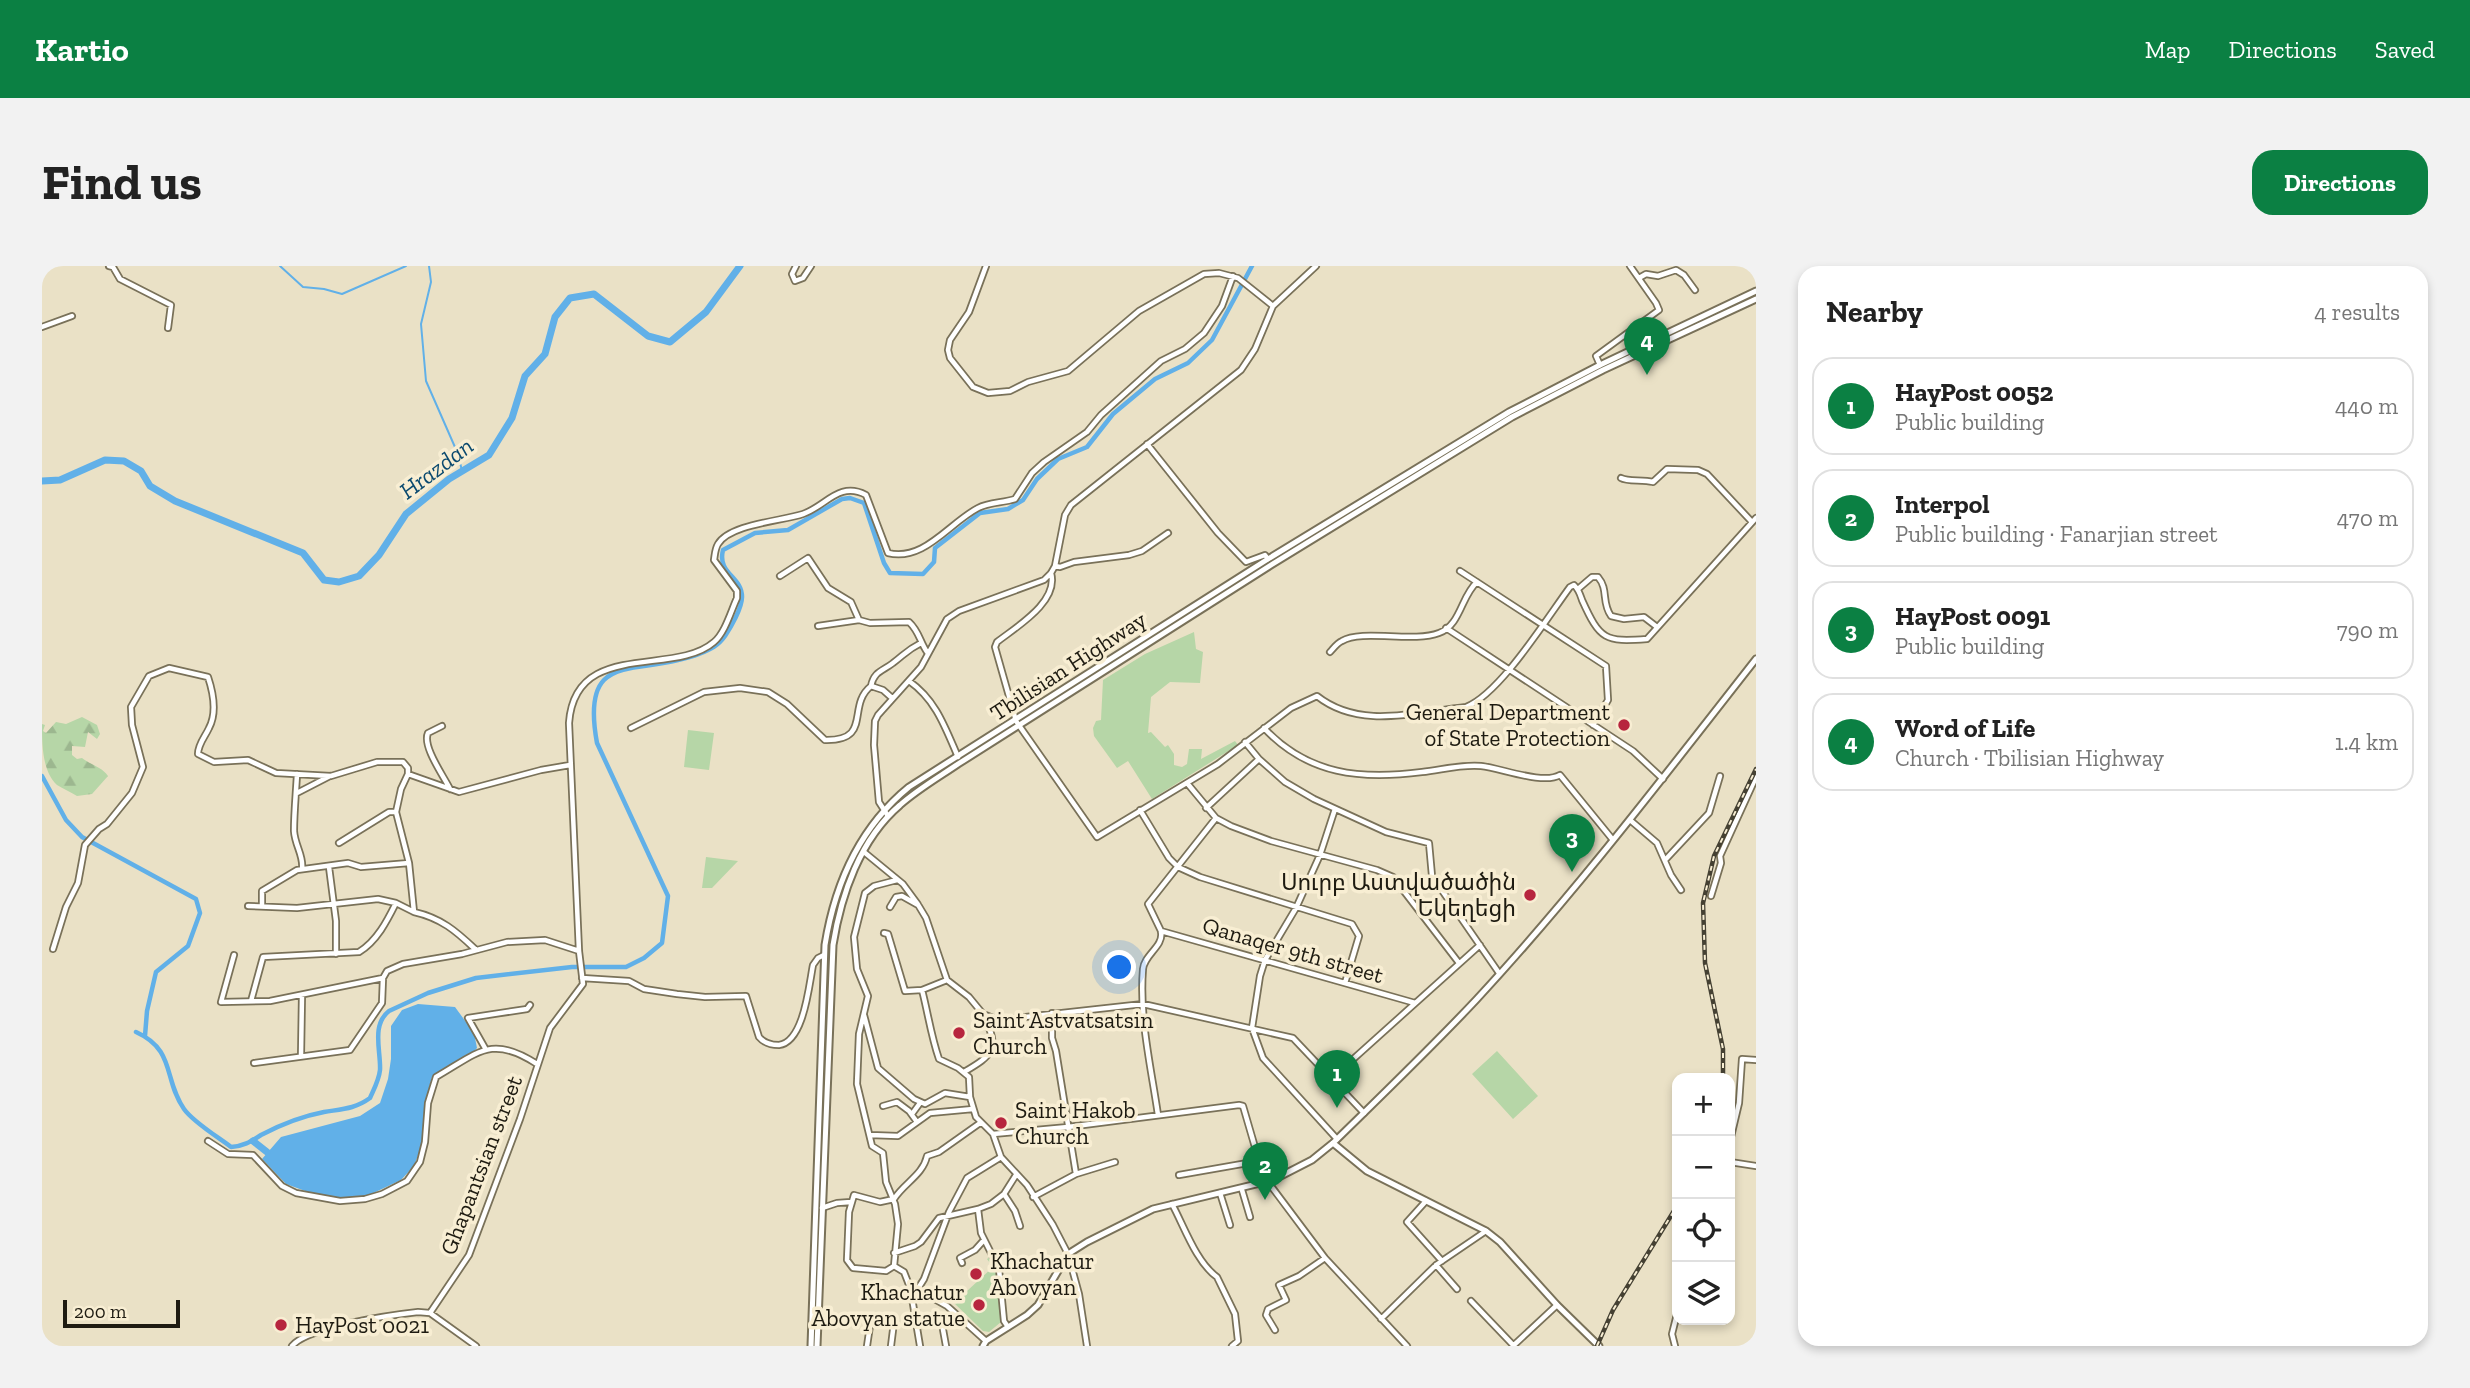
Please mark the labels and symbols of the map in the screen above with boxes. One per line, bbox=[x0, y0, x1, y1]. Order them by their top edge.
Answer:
pin: 4 bbox=[1624, 317, 1670, 375]
water label: Hrazdan bbox=[393, 431, 479, 505]
street label: Tbilisian Highway bbox=[985, 605, 1151, 727]
place label: General Department of State Protection bbox=[1406, 698, 1610, 752]
marker: General Department of State Protection bbox=[1616, 717, 1632, 733]
pin: 3 bbox=[1549, 814, 1595, 872]
place label: Սուրբ Աստվածածին Եկեղեցի bbox=[1281, 868, 1516, 922]
marker: Սուրբ Աստվածածին Եկեղեցի bbox=[1522, 887, 1538, 903]
street label: Qanaqer 9th street bbox=[1199, 911, 1387, 989]
your location bbox=[1102, 950, 1136, 984]
place label: Saint Astvatsatsin Church bbox=[973, 1006, 1153, 1060]
marker: Saint Astvatsatsin Church bbox=[951, 1025, 967, 1041]
pin: 1 bbox=[1314, 1050, 1360, 1108]
street label: Ghapantsian street bbox=[434, 1071, 528, 1259]
place label: Saint Hakob Church bbox=[1015, 1096, 1136, 1150]
marker: Saint Hakob Church bbox=[993, 1115, 1009, 1131]
pin: 2 bbox=[1242, 1142, 1288, 1200]
place label: Khachatur Abovyan bbox=[990, 1247, 1094, 1301]
marker: Khachatur Abovyan bbox=[968, 1266, 984, 1282]
place label: Khachatur Abovyan statue bbox=[811, 1278, 965, 1332]
scale bar bbox=[63, 1297, 180, 1329]
marker: Khachatur Abovyan statue bbox=[971, 1297, 987, 1313]
place label: HayPost 0021 bbox=[295, 1311, 429, 1339]
marker: HayPost 0021 bbox=[273, 1317, 289, 1333]

